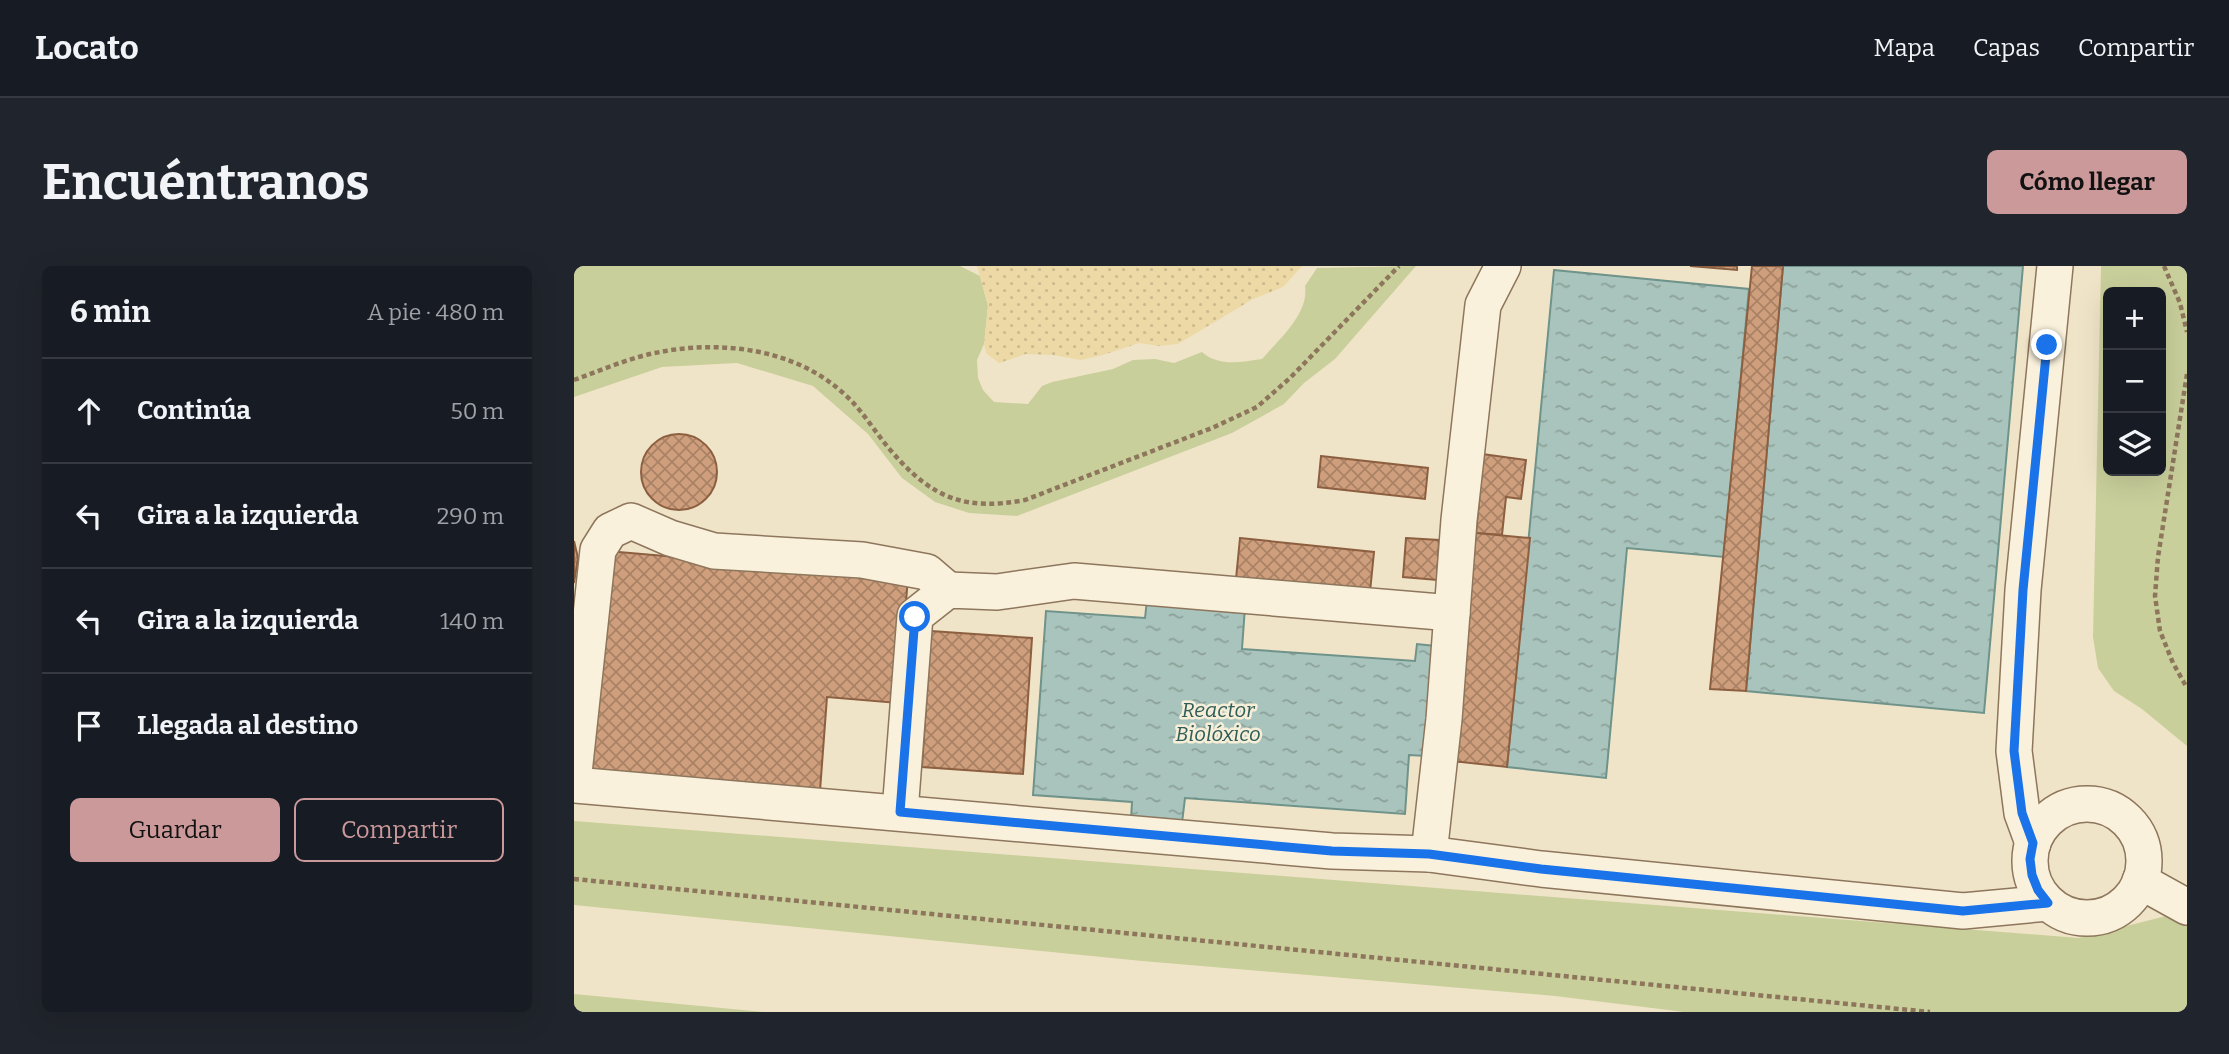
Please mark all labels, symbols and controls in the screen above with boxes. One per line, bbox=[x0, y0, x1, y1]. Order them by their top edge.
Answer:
text: Locato bbox=[35, 28, 139, 68]
text: Mapa bbox=[1873, 34, 1935, 62]
text: Capas bbox=[1973, 34, 2040, 62]
text: Compartir bbox=[2078, 34, 2194, 62]
button: Cómo llegar bbox=[1987, 150, 2187, 214]
text: Encuéntranos bbox=[42, 153, 369, 212]
map controls bbox=[2103, 287, 2166, 476]
button: + bbox=[2103, 287, 2166, 350]
text: 6 min bbox=[70, 294, 151, 330]
text: A pie · 480 m bbox=[367, 298, 504, 326]
route end bbox=[2031, 329, 2062, 360]
button: − bbox=[2103, 350, 2166, 413]
icon: ahead bbox=[70, 392, 108, 430]
text: Continúa bbox=[137, 395, 251, 426]
text: 50 m bbox=[450, 397, 504, 425]
button: layers bbox=[2103, 413, 2166, 476]
icon: left bbox=[70, 497, 108, 535]
text: Gira a la izquierda bbox=[137, 500, 359, 531]
text: 290 m bbox=[437, 502, 504, 530]
route start bbox=[899, 601, 930, 632]
icon: left bbox=[70, 602, 108, 640]
text: Gira a la izquierda bbox=[137, 605, 359, 636]
text: 140 m bbox=[440, 607, 504, 635]
water label: Reactor Biolóxico bbox=[1175, 697, 1261, 747]
icon: arrive bbox=[70, 707, 108, 745]
text: Llegada al destino bbox=[137, 710, 358, 741]
button: Guardar bbox=[70, 798, 280, 862]
button: Compartir bbox=[294, 798, 504, 862]

